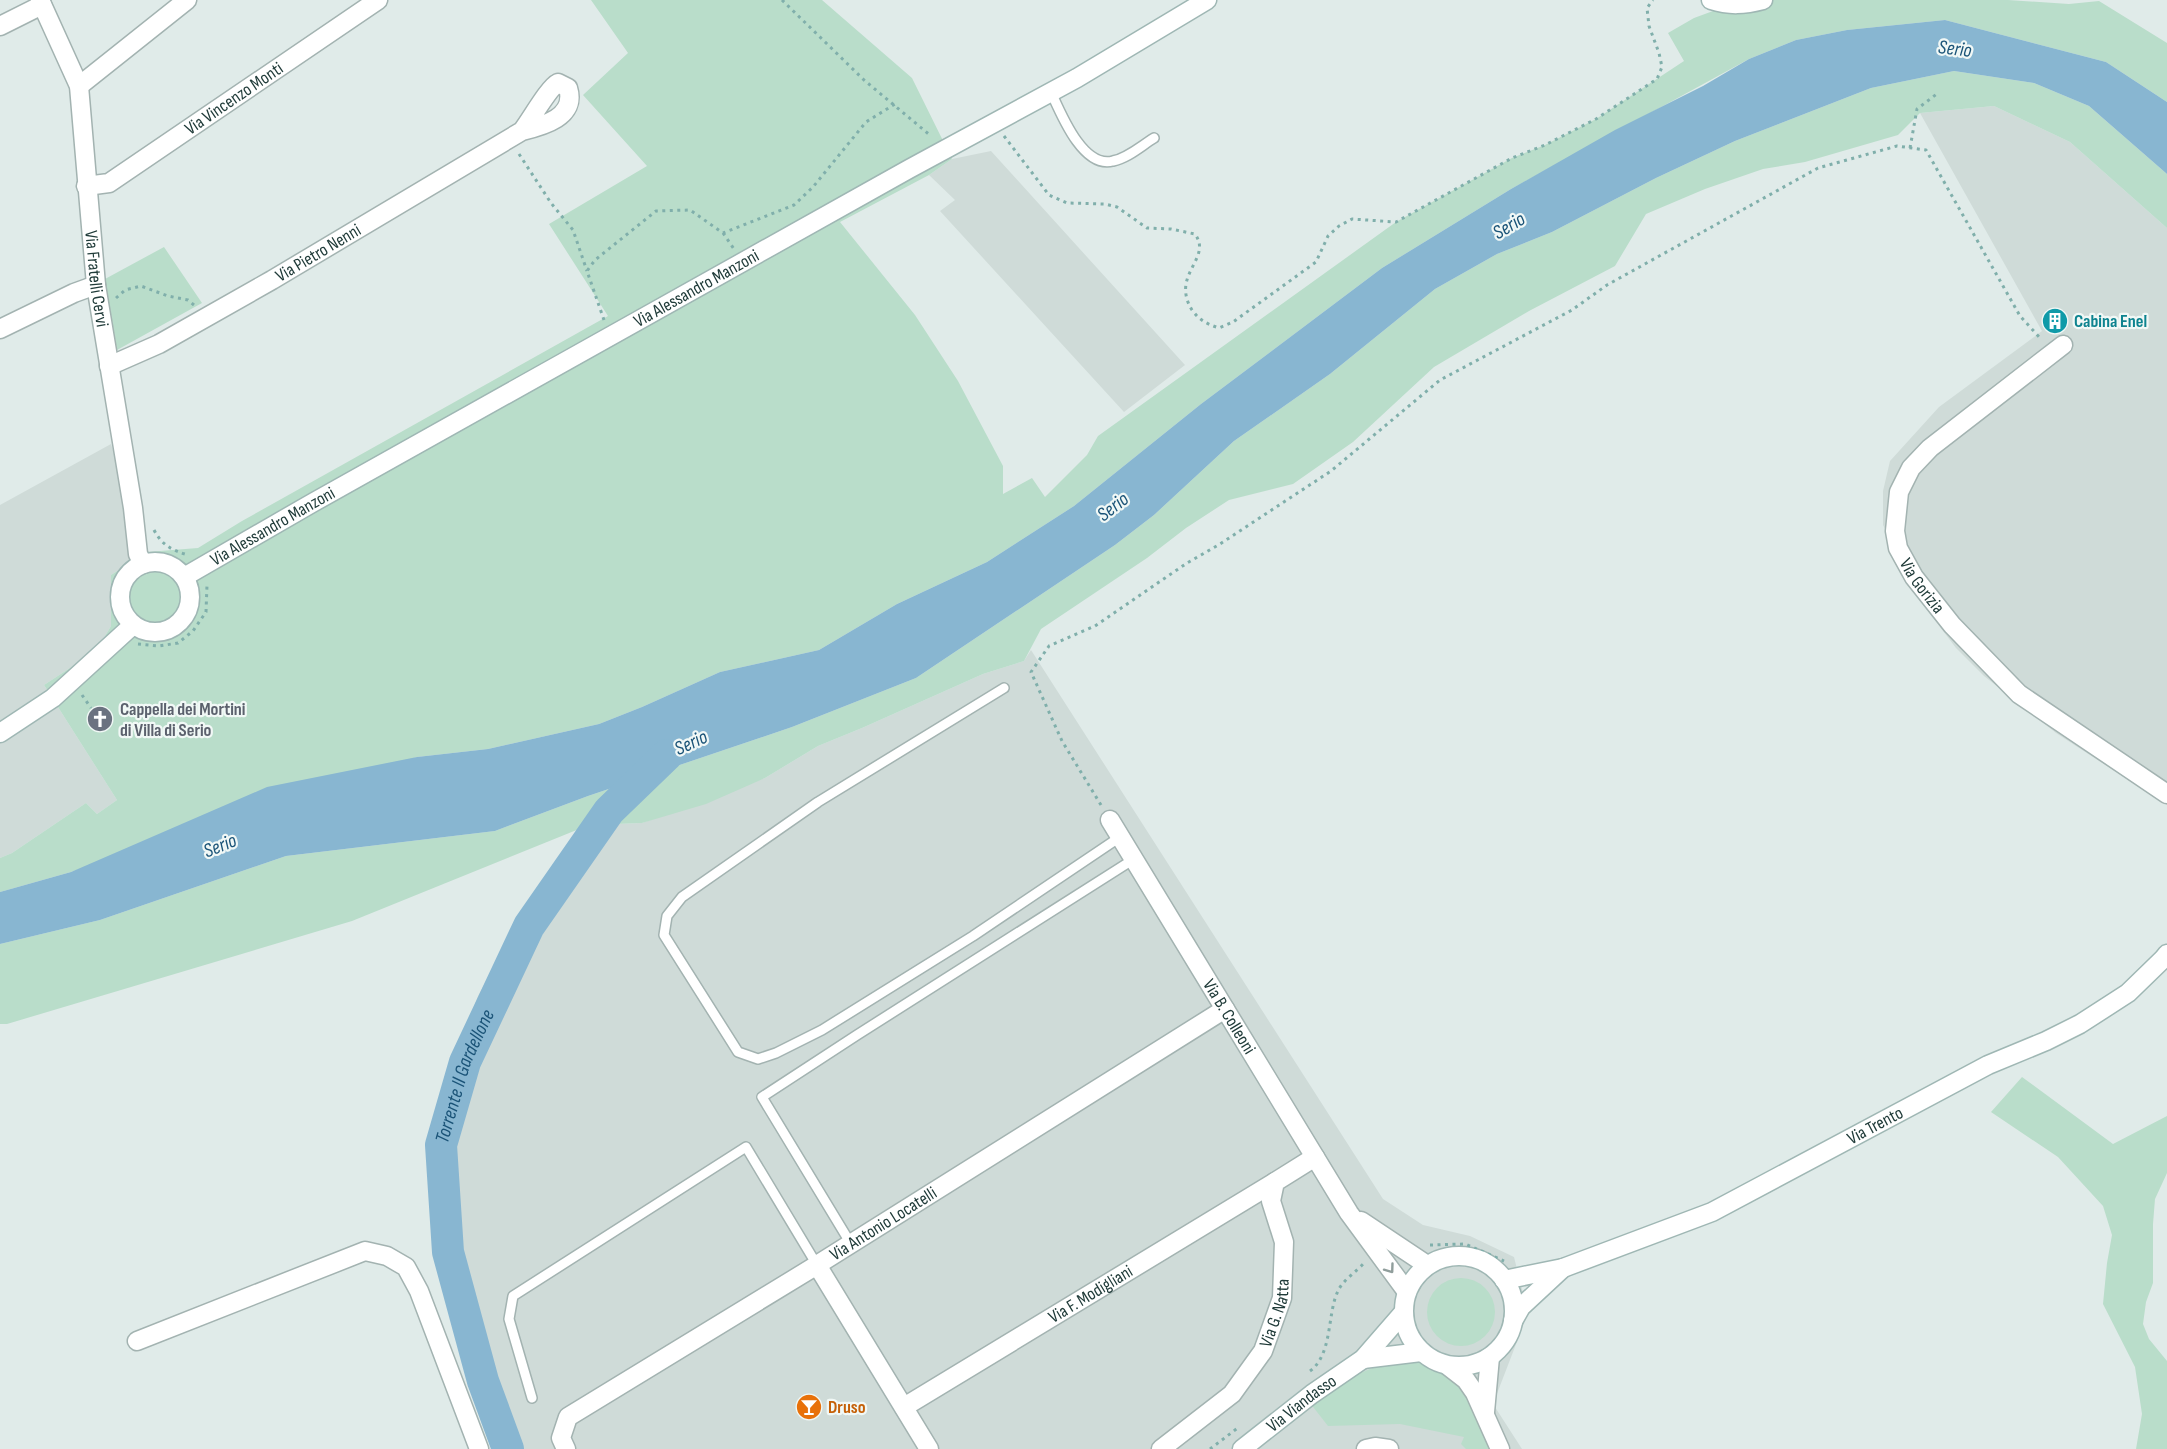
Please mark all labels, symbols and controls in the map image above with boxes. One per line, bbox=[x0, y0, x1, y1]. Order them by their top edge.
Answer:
water label: Serio bbox=[1937, 35, 1973, 63]
street label: Via Vincenzo Monti bbox=[181, 57, 287, 139]
water label: Serio bbox=[1488, 207, 1530, 245]
street label: Via Pietro Nenni bbox=[272, 219, 364, 286]
street label: Via Fratelli Cervi bbox=[81, 229, 113, 329]
street label: Via Alessandro Manzoni bbox=[630, 245, 762, 331]
building icon: Cabina Enel bbox=[2040, 306, 2070, 336]
place label: Cabina Enel bbox=[2074, 311, 2147, 332]
street label: Via Alessandro Manzoni bbox=[206, 482, 338, 570]
water label: Serio bbox=[1092, 487, 1134, 527]
street label: Via Gorizia bbox=[1895, 555, 1949, 618]
place label: Cappella dei Mortini di Villa di Serio bbox=[120, 699, 245, 741]
church icon: Cappella dei Mortini di Villa di Serio bbox=[85, 704, 115, 734]
water label: Serio bbox=[671, 725, 711, 761]
water label: Serio bbox=[200, 829, 240, 863]
street label: Via B. Colleoni bbox=[1199, 975, 1260, 1058]
water label: Torrente Il Gardellone bbox=[430, 1006, 500, 1146]
street label: Via Trento bbox=[1843, 1102, 1906, 1149]
street label: Via Antonio Locatelli bbox=[826, 1182, 941, 1265]
street label: Via F. Modigliani bbox=[1045, 1260, 1136, 1327]
one-way arrow bbox=[1383, 1263, 1394, 1274]
street label: Via G. Natta bbox=[1255, 1278, 1293, 1350]
street label: Via Viandasso bbox=[1262, 1370, 1340, 1436]
bar icon: Druso bbox=[794, 1392, 824, 1422]
place label: Druso bbox=[828, 1397, 866, 1418]

